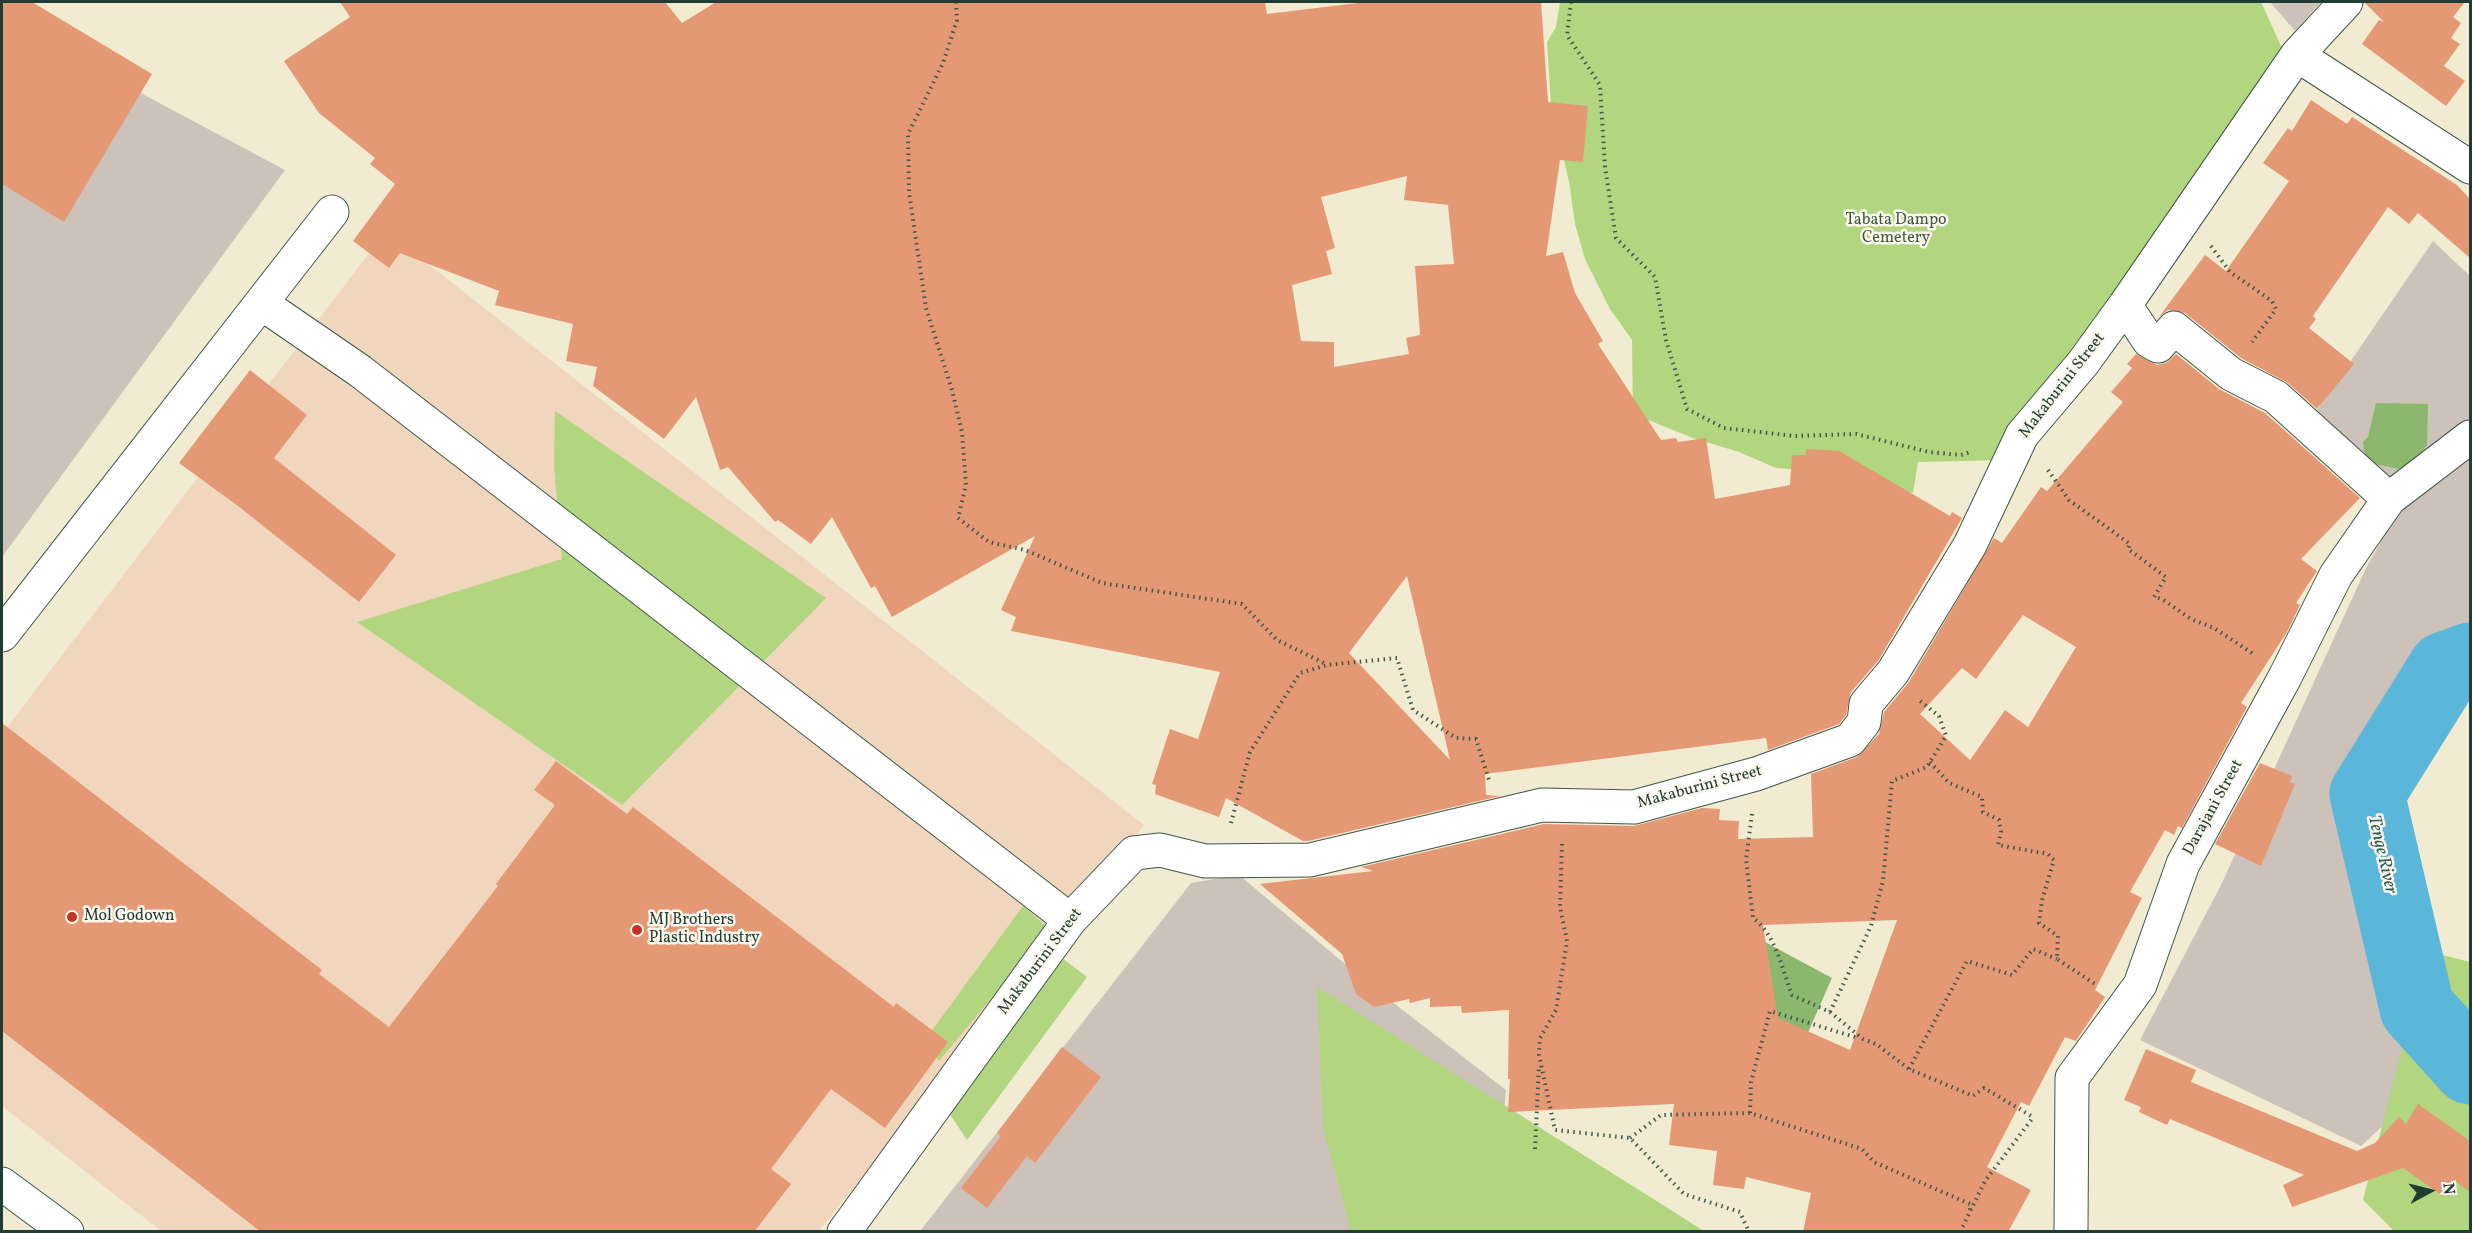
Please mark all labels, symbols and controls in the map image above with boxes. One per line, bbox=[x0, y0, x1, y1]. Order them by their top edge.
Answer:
park label: Tabata Dampo Cemetery bbox=[1845, 211, 1947, 249]
street label: Makaburini Street bbox=[2016, 330, 2110, 442]
street label: Darajani Street bbox=[2180, 757, 2248, 859]
street label: Makaburini Street bbox=[1636, 762, 1764, 814]
water label: Tenge River bbox=[2361, 814, 2401, 896]
street label: Makaburini Street bbox=[995, 905, 1087, 1019]
place label: Mol Godown bbox=[84, 907, 174, 927]
marker: Mol Godown bbox=[65, 910, 79, 924]
place label: MJ Brothers Plastic Industry bbox=[649, 911, 760, 949]
marker: MJ Brothers Plastic Industry bbox=[630, 923, 644, 937]
north arrow bbox=[2400, 1161, 2460, 1221]
text: N bbox=[2436, 1182, 2459, 1196]

